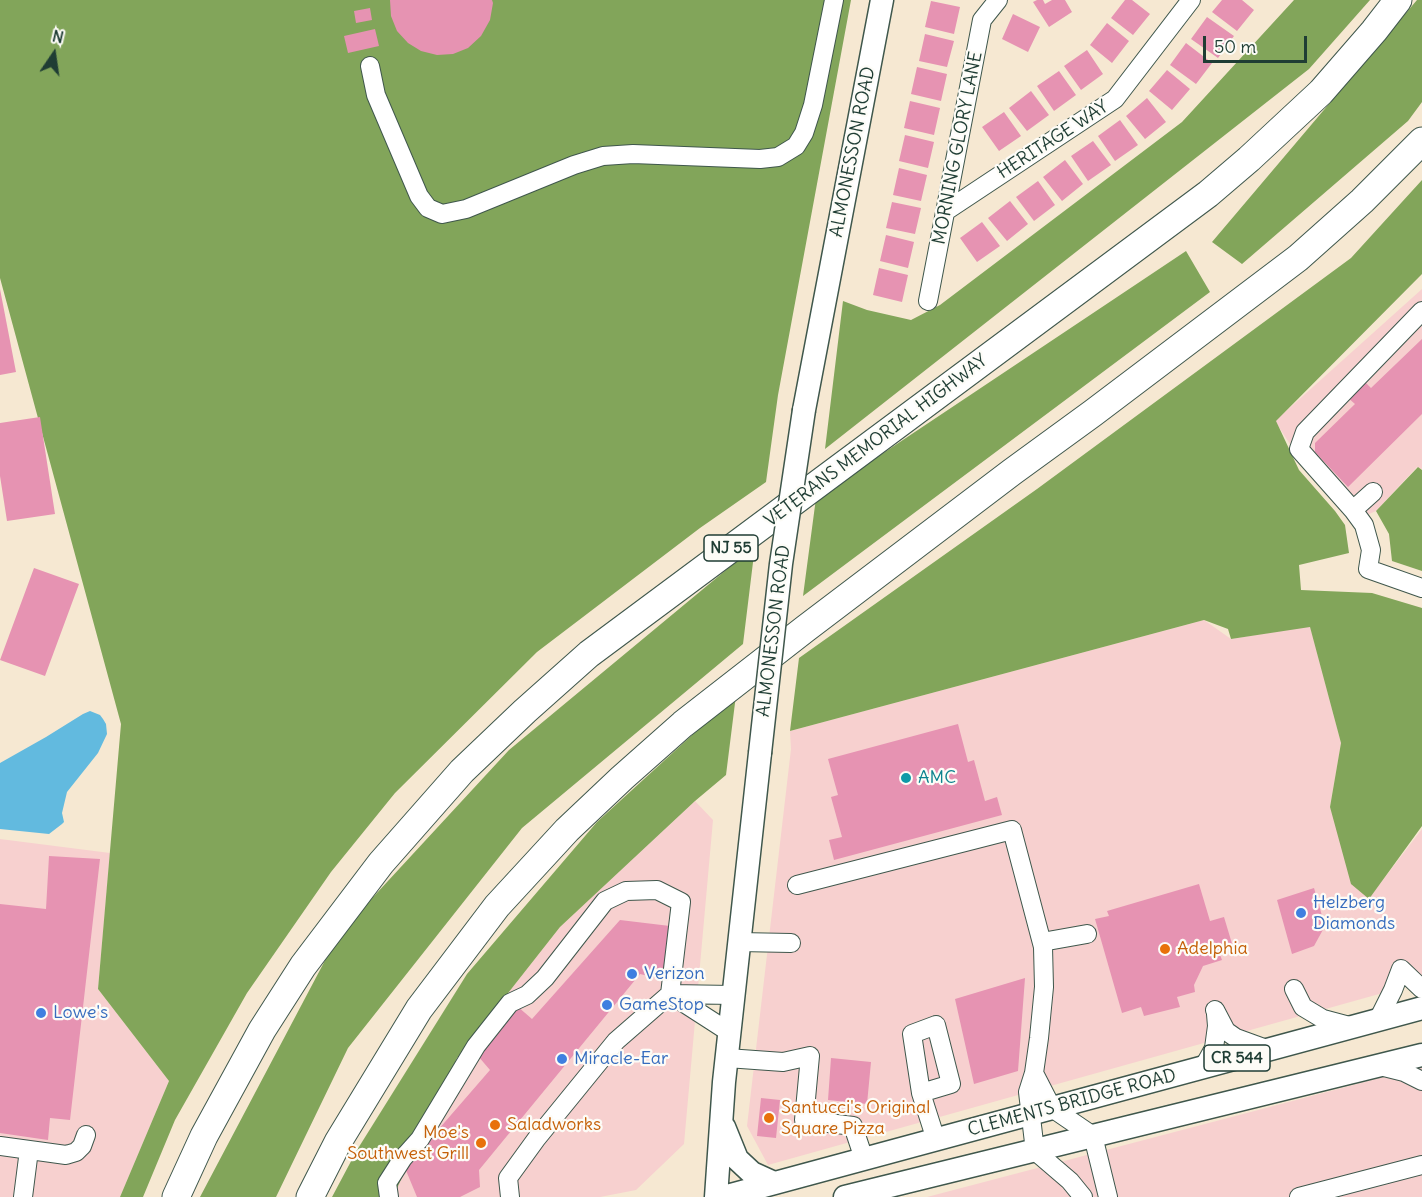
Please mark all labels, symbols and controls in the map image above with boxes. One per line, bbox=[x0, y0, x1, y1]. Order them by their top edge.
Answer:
north arrow bbox=[24, 24, 84, 84]
scale bar bbox=[1206, 24, 1310, 62]
text: N bbox=[50, 25, 66, 47]
text: 50 m bbox=[1214, 35, 1256, 58]
street label: MORNING GLORY LANE bbox=[929, 50, 987, 246]
street label: ALMONESSON ROAD bbox=[826, 65, 880, 239]
street label: HERITAGE WAY bbox=[994, 96, 1112, 184]
street label: VETERANS MEMORIAL HIGHWAY bbox=[760, 350, 992, 532]
road number: NJ 55 bbox=[704, 535, 758, 561]
street label: ALMONESSON ROAD bbox=[753, 544, 795, 718]
place label: AMC bbox=[918, 767, 956, 789]
marker: AMC bbox=[899, 771, 913, 785]
place label: Helzberg Diamonds bbox=[1313, 892, 1395, 934]
marker: Helzberg Diamonds bbox=[1294, 906, 1308, 920]
place label: Adelphia bbox=[1177, 938, 1248, 960]
marker: Adelphia bbox=[1158, 942, 1172, 956]
place label: Verizon bbox=[644, 963, 705, 985]
marker: Verizon bbox=[625, 967, 639, 981]
place label: GameStop bbox=[619, 994, 704, 1016]
marker: GameStop bbox=[600, 998, 614, 1012]
place label: Lowe's bbox=[53, 1002, 108, 1024]
marker: Lowe's bbox=[34, 1006, 48, 1020]
road number: CR 544 bbox=[1204, 1045, 1270, 1071]
place label: Miracle-Ear bbox=[574, 1048, 668, 1070]
marker: Miracle-Ear bbox=[555, 1052, 569, 1066]
street label: CLEMENTS BRIDGE ROAD bbox=[965, 1065, 1179, 1141]
place label: Santucci's Original Square Pizza bbox=[781, 1097, 930, 1140]
marker: Santucci's Original Square Pizza bbox=[762, 1111, 776, 1125]
place label: Saladworks bbox=[507, 1114, 601, 1136]
marker: Saladworks bbox=[488, 1118, 502, 1132]
place label: Moe's Southwest Grill bbox=[347, 1122, 469, 1164]
marker: Moe's Southwest Grill bbox=[474, 1136, 488, 1150]

